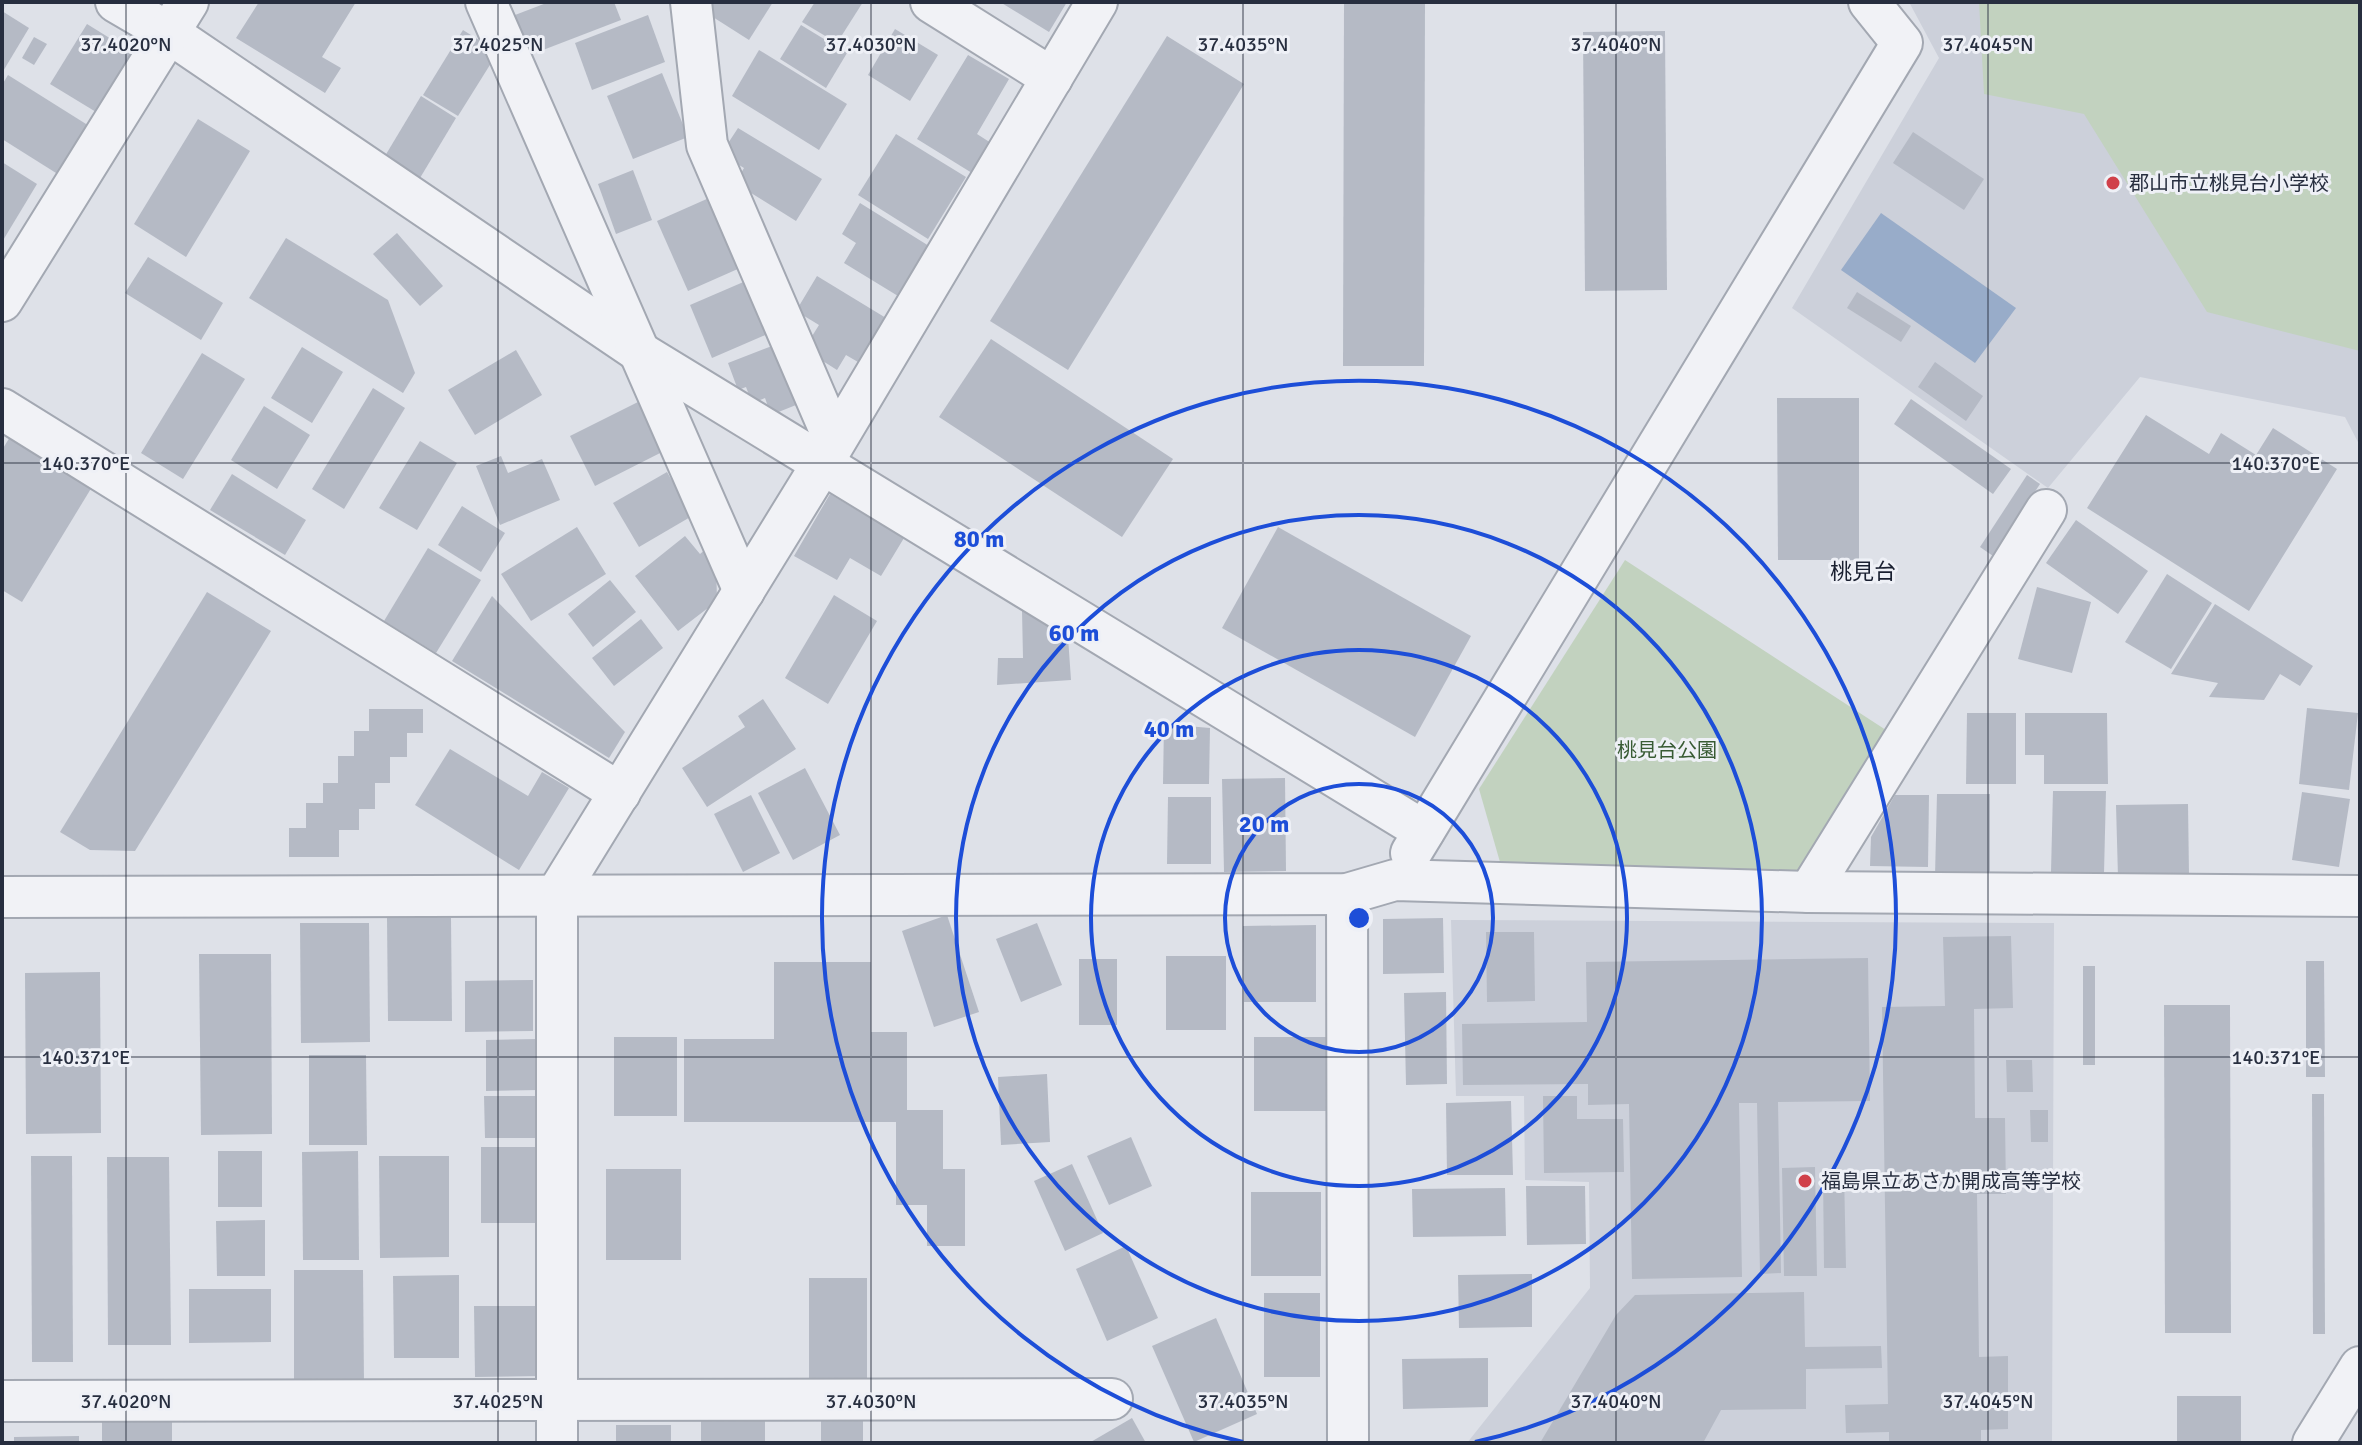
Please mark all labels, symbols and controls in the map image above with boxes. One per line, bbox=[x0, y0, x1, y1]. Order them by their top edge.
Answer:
text: 37.4020°N bbox=[80, 32, 172, 57]
text: 37.4025°N bbox=[452, 32, 544, 57]
text: 37.4030°N bbox=[825, 32, 917, 57]
text: 37.4035°N bbox=[1197, 32, 1289, 57]
text: 37.4040°N bbox=[1570, 32, 1662, 57]
text: 37.4045°N bbox=[1942, 32, 2034, 57]
place label: 郡山市立桃見台小学校 bbox=[2129, 171, 2329, 196]
marker: 郡山市立桃見台小学校 bbox=[2104, 174, 2122, 192]
text: 140.370°E bbox=[42, 451, 130, 476]
text: 140.370°E bbox=[2232, 451, 2320, 476]
text: 80 m bbox=[954, 524, 1004, 554]
district label: 桃見台 bbox=[1830, 558, 1896, 585]
text: 60 m bbox=[1049, 618, 1099, 648]
text: 40 m bbox=[1144, 714, 1194, 744]
park label: 桃見台公園 bbox=[1617, 738, 1717, 763]
text: 20 m bbox=[1239, 809, 1289, 839]
centre of rings bbox=[1345, 904, 1373, 932]
text: 140.371°E bbox=[42, 1045, 130, 1070]
text: 140.371°E bbox=[2232, 1045, 2320, 1070]
place label: 福島県立あさか開成高等学校 bbox=[1821, 1169, 2081, 1194]
marker: 福島県立あさか開成高等学校 bbox=[1796, 1172, 1814, 1190]
text: 37.4020°N bbox=[80, 1389, 172, 1414]
text: 37.4025°N bbox=[452, 1389, 544, 1414]
text: 37.4030°N bbox=[825, 1389, 917, 1414]
text: 37.4035°N bbox=[1197, 1389, 1289, 1414]
text: 37.4040°N bbox=[1570, 1389, 1662, 1414]
text: 37.4045°N bbox=[1942, 1389, 2034, 1414]

